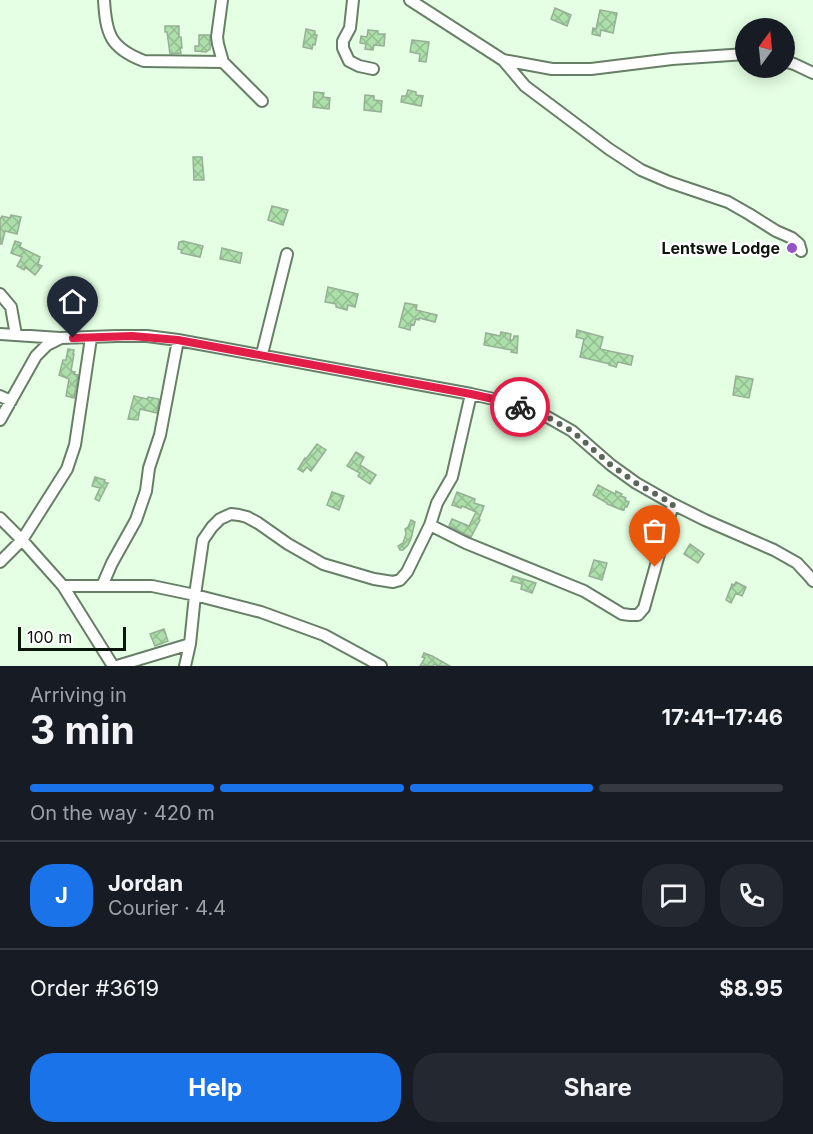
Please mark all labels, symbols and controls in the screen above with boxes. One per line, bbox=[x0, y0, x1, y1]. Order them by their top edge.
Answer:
north arrow bbox=[735, 18, 795, 78]
map controls bbox=[735, 18, 795, 78]
place label: Lentswe Lodge bbox=[661, 238, 780, 258]
marker: Lentswe Lodge bbox=[785, 241, 799, 255]
pin bbox=[47, 276, 98, 338]
icon: home bbox=[56, 285, 89, 318]
courier bbox=[490, 377, 550, 437]
icon: bike bbox=[504, 391, 537, 424]
pin bbox=[629, 505, 680, 567]
icon: bag bbox=[638, 514, 671, 547]
scale bar bbox=[18, 624, 126, 652]
text: 100 m bbox=[27, 627, 72, 647]
text: Arriving in bbox=[30, 683, 127, 707]
text: 17:41–17:46 bbox=[662, 704, 783, 730]
text: 3 min bbox=[30, 706, 135, 753]
text: On the way · 420 m bbox=[30, 801, 215, 825]
button: chat bbox=[642, 864, 705, 927]
button: phone bbox=[720, 864, 783, 927]
text: Jordan bbox=[108, 870, 183, 896]
text: J bbox=[55, 882, 68, 908]
text: Courier · 4.4 bbox=[108, 896, 226, 920]
text: Order #3619 bbox=[30, 975, 159, 1001]
text: $8.95 bbox=[719, 975, 783, 1001]
button: Help bbox=[30, 1053, 401, 1122]
button: Share bbox=[413, 1053, 783, 1122]

